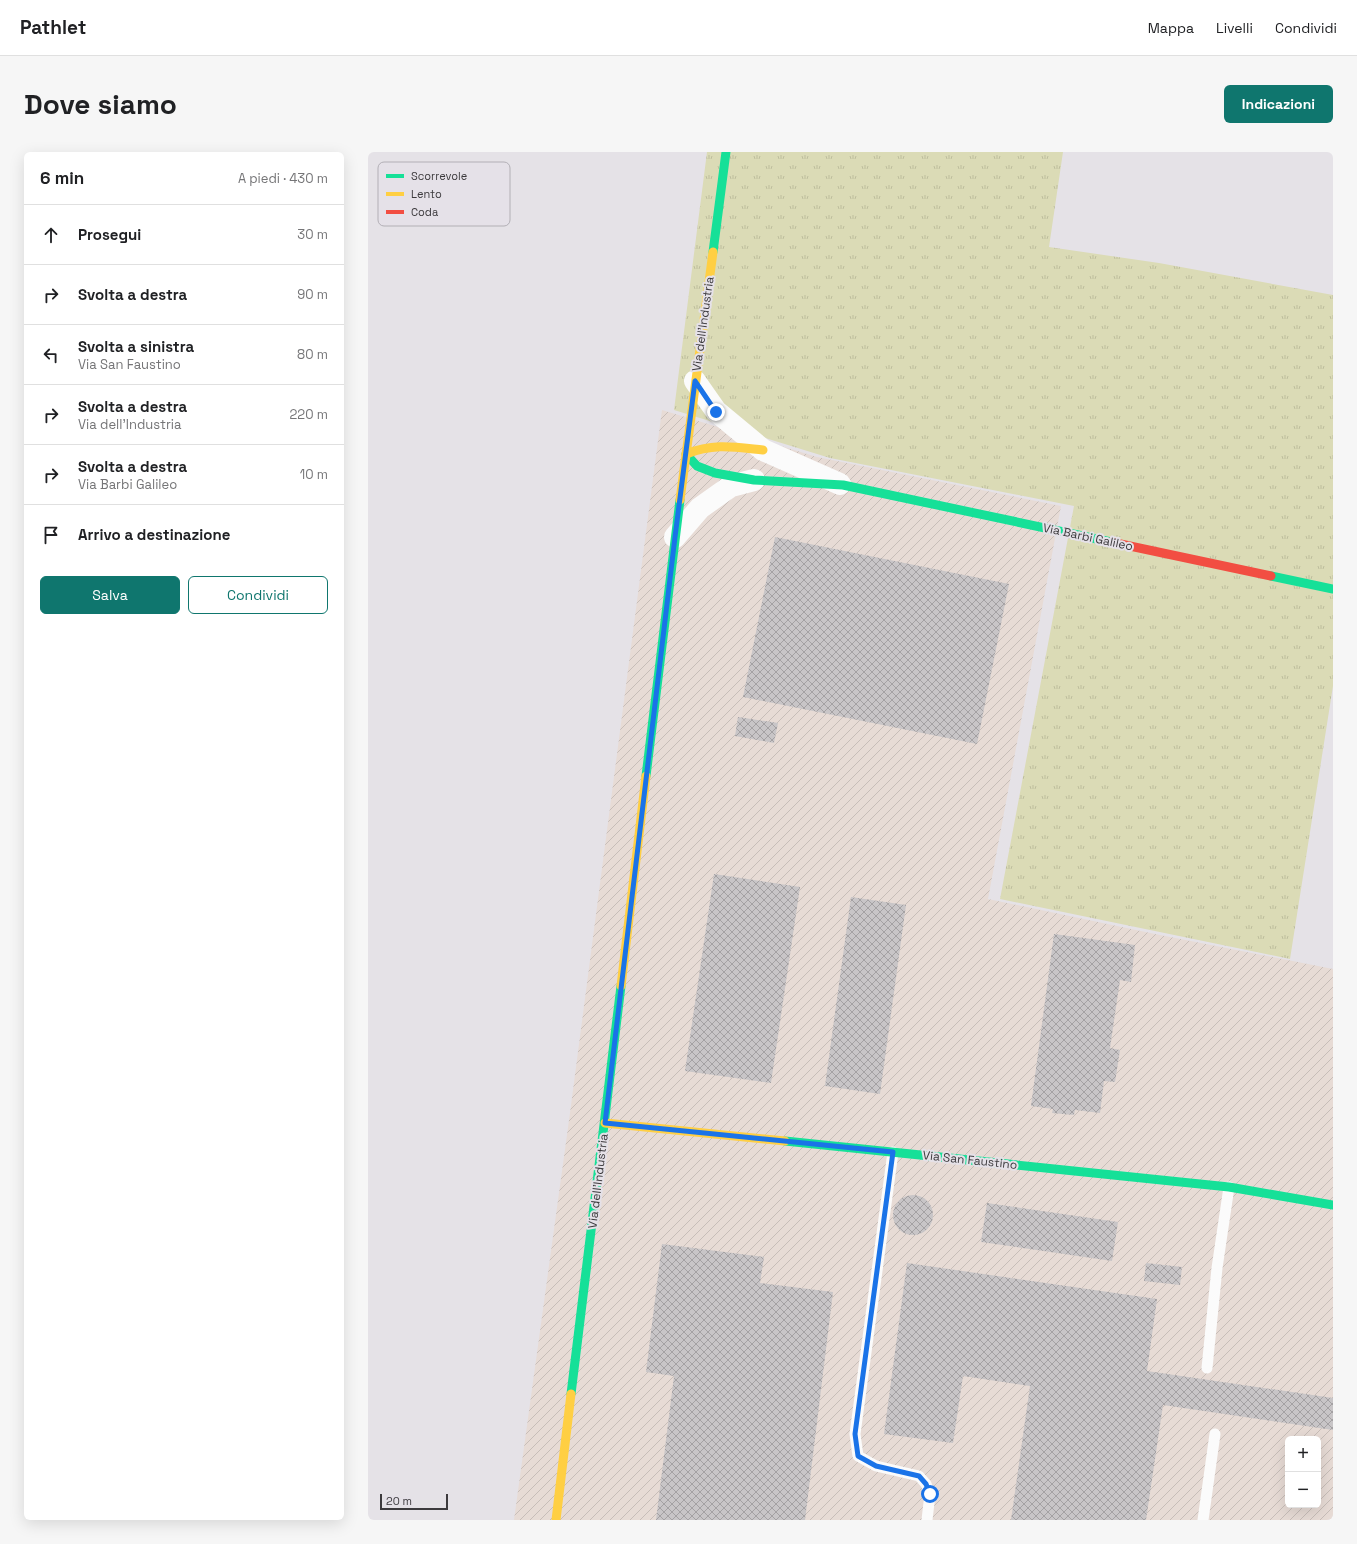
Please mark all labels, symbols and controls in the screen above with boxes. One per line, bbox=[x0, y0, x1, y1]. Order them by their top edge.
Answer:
text: Pathlet bbox=[20, 15, 86, 40]
text: Mappa bbox=[1148, 19, 1194, 37]
text: Livelli bbox=[1216, 19, 1253, 37]
text: Condividi bbox=[1275, 19, 1337, 37]
button: Indicazioni bbox=[1224, 85, 1333, 123]
text: Dove siamo bbox=[24, 86, 177, 122]
legend bbox=[378, 162, 510, 226]
text: 6 min bbox=[40, 167, 84, 189]
text: Scorrevole bbox=[411, 169, 467, 183]
text: A piedi · 430 m bbox=[238, 170, 328, 187]
text: Lento bbox=[411, 187, 442, 201]
text: Coda bbox=[411, 205, 439, 219]
icon: ahead bbox=[40, 224, 62, 246]
text: Prosegui bbox=[78, 225, 141, 244]
text: 30 m bbox=[297, 226, 328, 243]
street label: Via dell'Industria bbox=[688, 276, 718, 372]
icon: right bbox=[40, 284, 62, 306]
text: Svolta a destra bbox=[78, 285, 187, 304]
text: 90 m bbox=[297, 286, 328, 303]
text: Svolta a sinistra bbox=[78, 337, 194, 356]
icon: left bbox=[40, 344, 62, 366]
text: 80 m bbox=[297, 346, 328, 363]
text: Via San Faustino bbox=[78, 356, 181, 373]
text: Svolta a destra bbox=[78, 397, 187, 416]
route end bbox=[707, 403, 725, 421]
icon: right bbox=[40, 404, 62, 426]
text: 220 m bbox=[289, 406, 328, 423]
text: Via dell'Industria bbox=[78, 416, 181, 433]
text: Svolta a destra bbox=[78, 457, 187, 476]
icon: right bbox=[40, 464, 62, 486]
text: 10 m bbox=[300, 466, 328, 483]
text: Via Barbi Galileo bbox=[78, 476, 177, 493]
street label: Via Barbi Galileo bbox=[1042, 520, 1134, 554]
icon: arrive bbox=[40, 524, 62, 546]
text: Arrivo a destinazione bbox=[78, 525, 230, 544]
button: Salva bbox=[40, 576, 180, 614]
button: Condividi bbox=[188, 576, 328, 614]
street label: Via dell'Industria bbox=[584, 1133, 612, 1229]
street label: Via San Faustino bbox=[922, 1147, 1018, 1173]
map controls bbox=[1285, 1436, 1321, 1508]
button: + bbox=[1285, 1436, 1321, 1472]
button: − bbox=[1285, 1472, 1321, 1508]
route start bbox=[921, 1485, 939, 1503]
scale bar bbox=[380, 1492, 448, 1511]
text: 20 m bbox=[386, 1494, 412, 1508]

